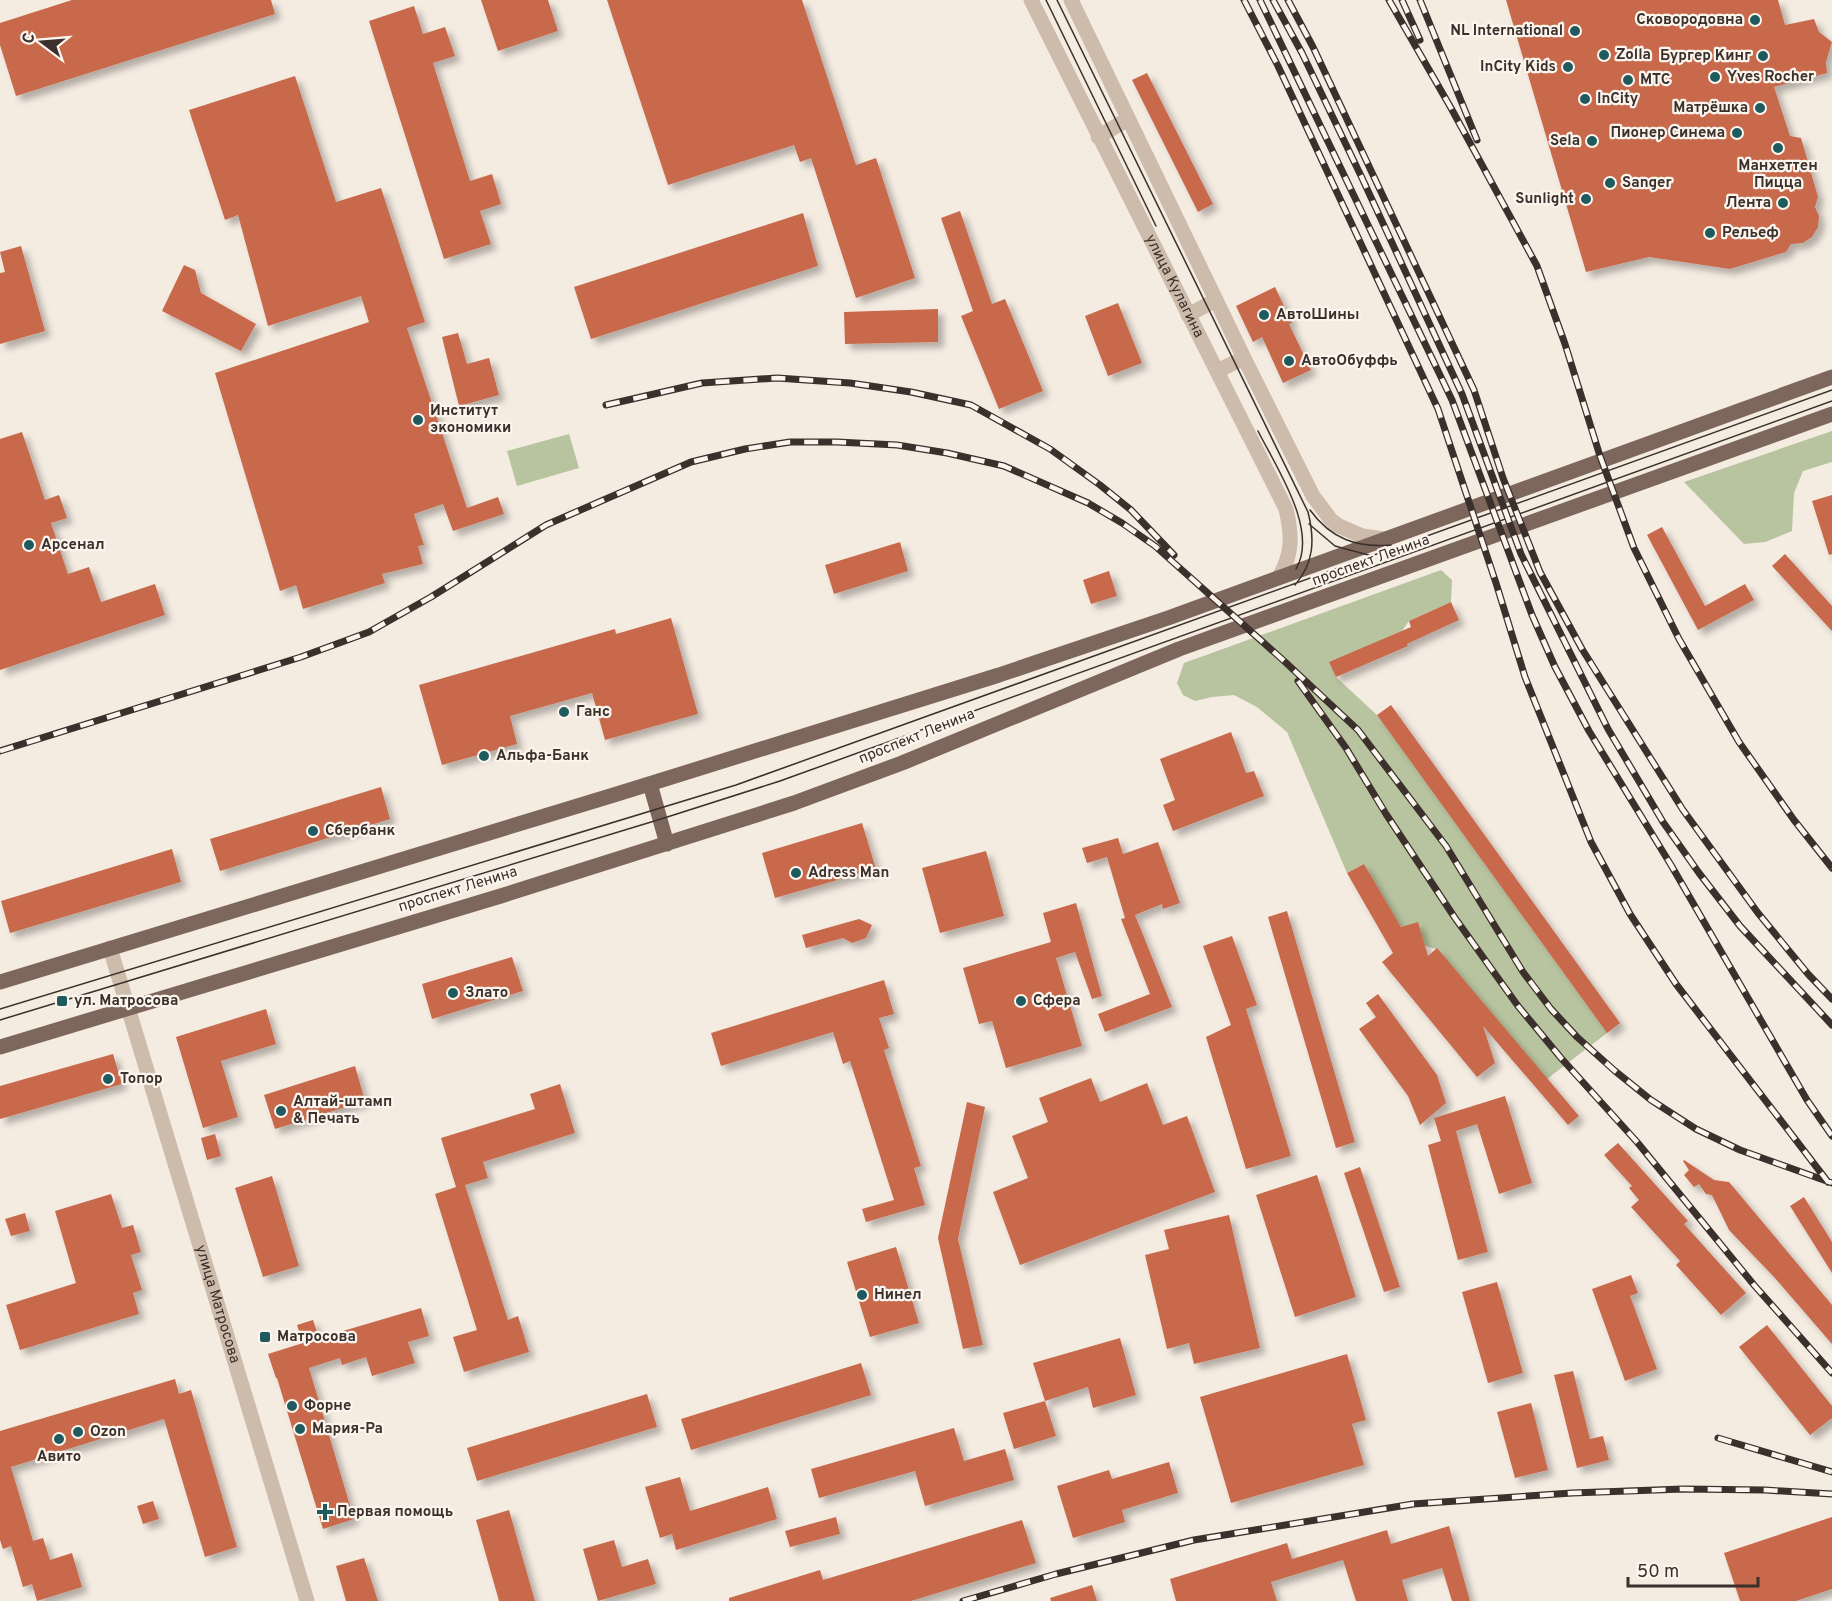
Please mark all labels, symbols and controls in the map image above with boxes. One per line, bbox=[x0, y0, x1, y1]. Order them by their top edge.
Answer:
place label: Сковородовна bbox=[1636, 11, 1743, 30]
north arrow bbox=[12, 12, 72, 72]
marker: Сковородовна bbox=[1748, 13, 1762, 27]
place label: NL International bbox=[1450, 22, 1563, 41]
marker: NL International bbox=[1568, 24, 1582, 38]
text: С bbox=[18, 31, 41, 46]
place label: Zolla bbox=[1616, 46, 1651, 65]
place label: Бургер Кинг bbox=[1660, 47, 1751, 66]
marker: Zolla bbox=[1597, 48, 1611, 62]
marker: Бургер Кинг bbox=[1756, 49, 1770, 63]
place label: InCity Kids bbox=[1480, 58, 1556, 77]
marker: InCity Kids bbox=[1561, 60, 1575, 74]
place label: Yves Rocher bbox=[1727, 68, 1815, 87]
marker: Yves Rocher bbox=[1708, 70, 1722, 84]
place label: МТС bbox=[1640, 71, 1670, 90]
marker: МТС bbox=[1621, 73, 1635, 87]
place label: InCity bbox=[1597, 90, 1639, 109]
marker: InCity bbox=[1578, 92, 1592, 106]
place label: Матрёшка bbox=[1673, 99, 1748, 118]
marker: Матрёшка bbox=[1753, 101, 1767, 115]
place label: Пионер Синема bbox=[1611, 124, 1725, 143]
marker: Пионер Синема bbox=[1730, 126, 1744, 140]
place label: Sela bbox=[1550, 132, 1580, 151]
marker: Sela bbox=[1585, 134, 1599, 148]
marker: Манхеттен Пицца bbox=[1771, 141, 1785, 155]
place label: Манхеттен Пицца bbox=[1738, 157, 1818, 193]
place label: Sanger bbox=[1622, 174, 1673, 193]
marker: Sanger bbox=[1603, 176, 1617, 190]
place label: Sunlight bbox=[1515, 190, 1574, 209]
marker: Sunlight bbox=[1579, 192, 1593, 206]
place label: Лента bbox=[1726, 194, 1771, 213]
marker: Лента bbox=[1776, 196, 1790, 210]
place label: Рельеф bbox=[1722, 224, 1779, 243]
marker: Рельеф bbox=[1703, 226, 1717, 240]
street label: улица Кулагина bbox=[1140, 231, 1208, 341]
place label: АвтоШины bbox=[1276, 306, 1359, 325]
marker: АвтоШины bbox=[1257, 308, 1271, 322]
place label: АвтоОбуффь bbox=[1301, 352, 1398, 371]
marker: АвтоОбуффь bbox=[1282, 354, 1296, 368]
place label: Институт экономики bbox=[430, 402, 511, 438]
marker: Институт экономики bbox=[411, 413, 425, 427]
street label: проспект Ленина bbox=[1310, 531, 1432, 591]
place label: Арсенал bbox=[41, 536, 105, 555]
marker: Арсенал bbox=[22, 538, 36, 552]
place label: Ганс bbox=[576, 703, 610, 722]
marker: Ганс bbox=[557, 705, 571, 719]
street label: проспект Ленина bbox=[856, 705, 978, 769]
place label: Альфа-Банк bbox=[496, 747, 589, 766]
marker: Альфа-Банк bbox=[477, 749, 491, 763]
place label: Сбербанк bbox=[325, 822, 396, 841]
marker: Сбербанк bbox=[306, 824, 320, 838]
street label: проспект Ленина bbox=[396, 863, 520, 917]
place label: Adress Man bbox=[808, 864, 889, 883]
marker: Adress Man bbox=[789, 866, 803, 880]
place label: Злато bbox=[465, 984, 508, 1003]
marker: Злато bbox=[446, 986, 460, 1000]
place label: ул. Матросова bbox=[74, 992, 178, 1011]
place label: Сфера bbox=[1033, 992, 1081, 1011]
marker: ул. Матросова bbox=[55, 994, 69, 1008]
marker: Сфера bbox=[1014, 994, 1028, 1008]
place label: Топор bbox=[120, 1070, 163, 1089]
marker: Топор bbox=[101, 1072, 115, 1086]
place label: Алтай-штамп & Печать bbox=[293, 1093, 392, 1129]
marker: Алтай-штамп & Печать bbox=[274, 1104, 288, 1118]
street label: улица Матросова bbox=[191, 1243, 244, 1366]
place label: Нинел bbox=[874, 1286, 922, 1305]
marker: Нинел bbox=[855, 1288, 869, 1302]
place label: Матросова bbox=[277, 1328, 356, 1347]
marker: Матросова bbox=[258, 1330, 272, 1344]
place label: Форне bbox=[304, 1397, 351, 1416]
marker: Форне bbox=[285, 1399, 299, 1413]
place label: Мария-Ра bbox=[312, 1420, 383, 1439]
marker: Мария-Ра bbox=[293, 1422, 307, 1436]
place label: Ozon bbox=[90, 1423, 126, 1442]
marker: Ozon bbox=[71, 1425, 85, 1439]
marker: Авито bbox=[52, 1432, 66, 1446]
place label: Авито bbox=[37, 1448, 81, 1467]
place label: Первая помощь bbox=[337, 1503, 453, 1522]
marker: Первая помощь bbox=[318, 1505, 332, 1519]
scale bar bbox=[1628, 1550, 1758, 1588]
text: 50 m bbox=[1637, 1561, 1679, 1584]

